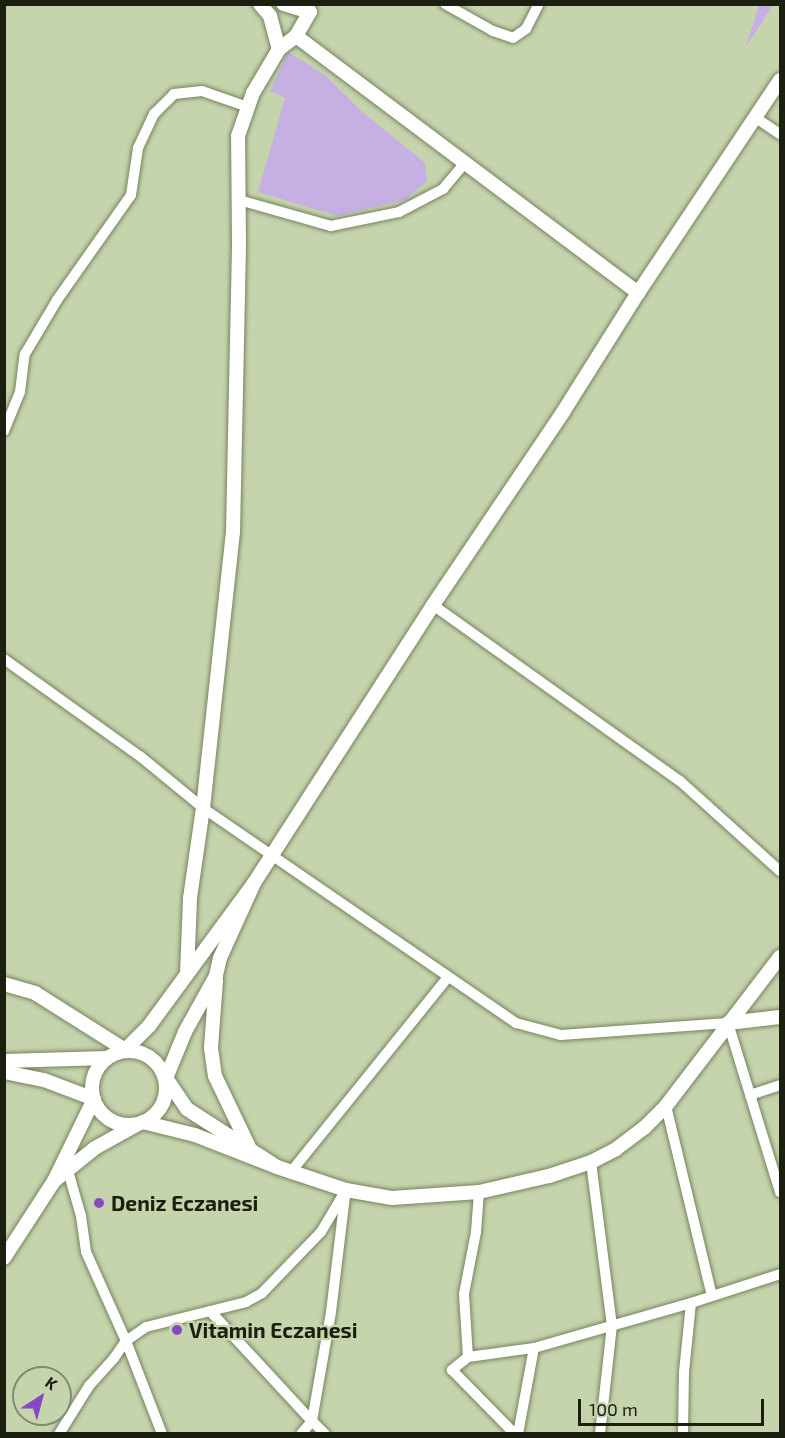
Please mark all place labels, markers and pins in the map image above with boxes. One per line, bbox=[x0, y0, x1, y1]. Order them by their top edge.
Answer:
place label: Deniz Eczanesi bbox=[111, 1190, 258, 1216]
marker: Deniz Eczanesi bbox=[92, 1196, 106, 1210]
place label: Vitamin Eczanesi bbox=[189, 1317, 357, 1343]
marker: Vitamin Eczanesi bbox=[170, 1323, 184, 1337]

